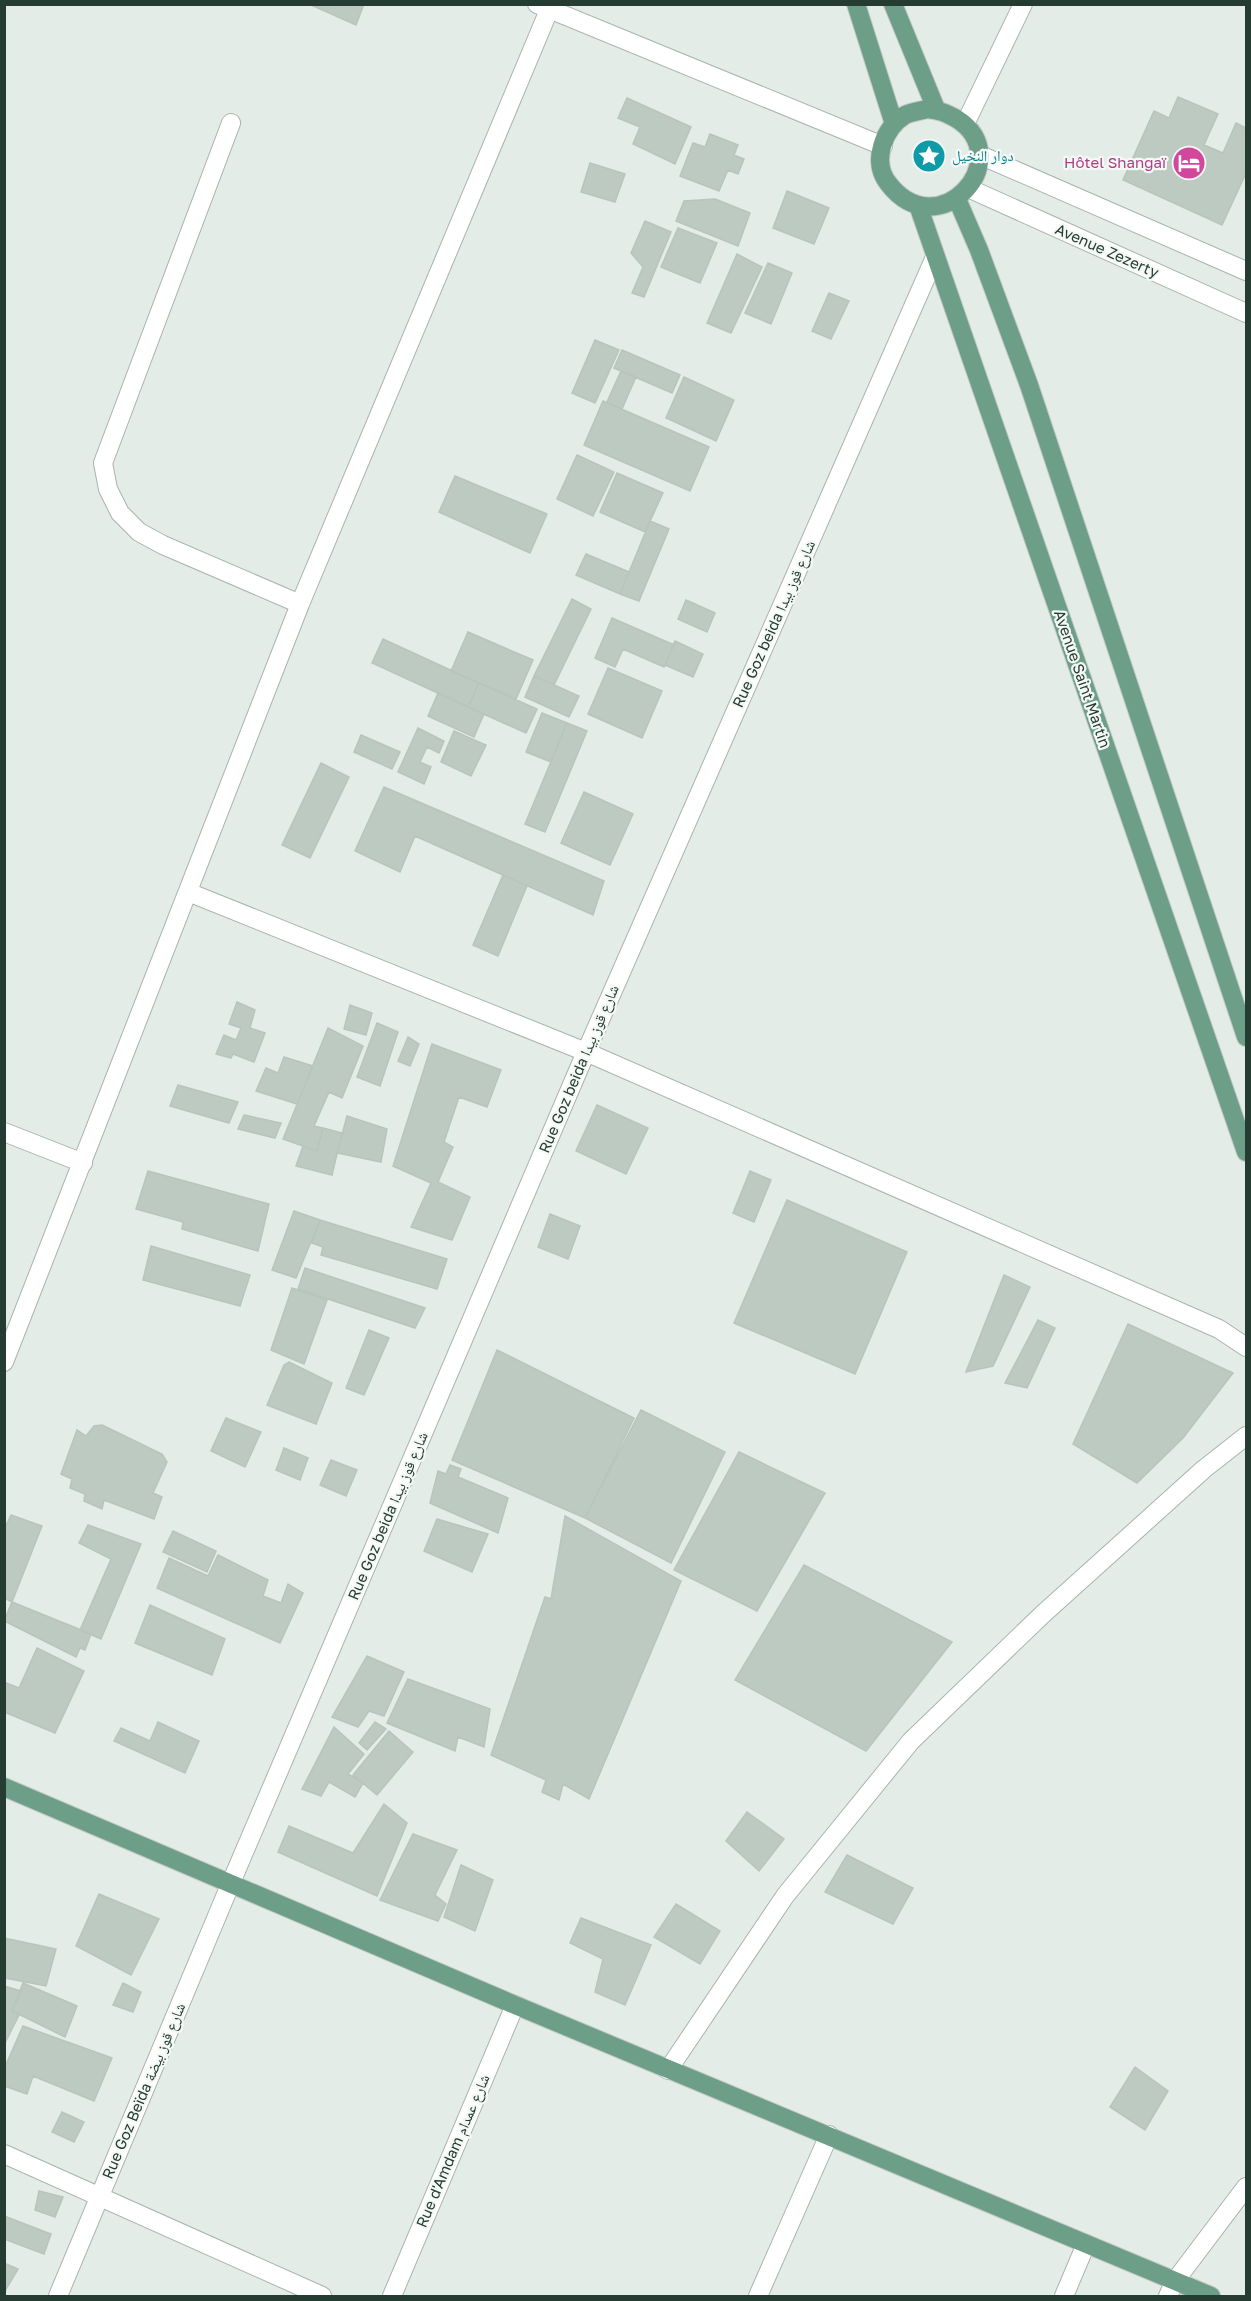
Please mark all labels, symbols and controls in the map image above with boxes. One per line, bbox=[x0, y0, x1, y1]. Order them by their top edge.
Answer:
place icon: دوار النخيل bbox=[911, 138, 947, 174]
hotel icon: Hôtel Shangaï bbox=[1171, 145, 1207, 181]
place label: دوار النخيل bbox=[952, 146, 1014, 166]
place label: Hôtel Shangaï bbox=[1064, 153, 1167, 171]
street label: Avenue Zezerty bbox=[1053, 219, 1162, 281]
street label: Rue Goz beida شارع قوز بيدا bbox=[728, 537, 820, 711]
street label: Avenue Saint Martin bbox=[1051, 607, 1115, 750]
street label: Rue Goz beida شارع قوز بيدا bbox=[534, 982, 624, 1156]
street label: Rue Goz beida شارع قوز بيدا bbox=[343, 1429, 433, 1603]
street label: Rue Goz Beïda شارع قوز بيضة bbox=[98, 2000, 190, 2182]
street label: Rue d'Amdam شارع عمدام bbox=[412, 2071, 494, 2231]

